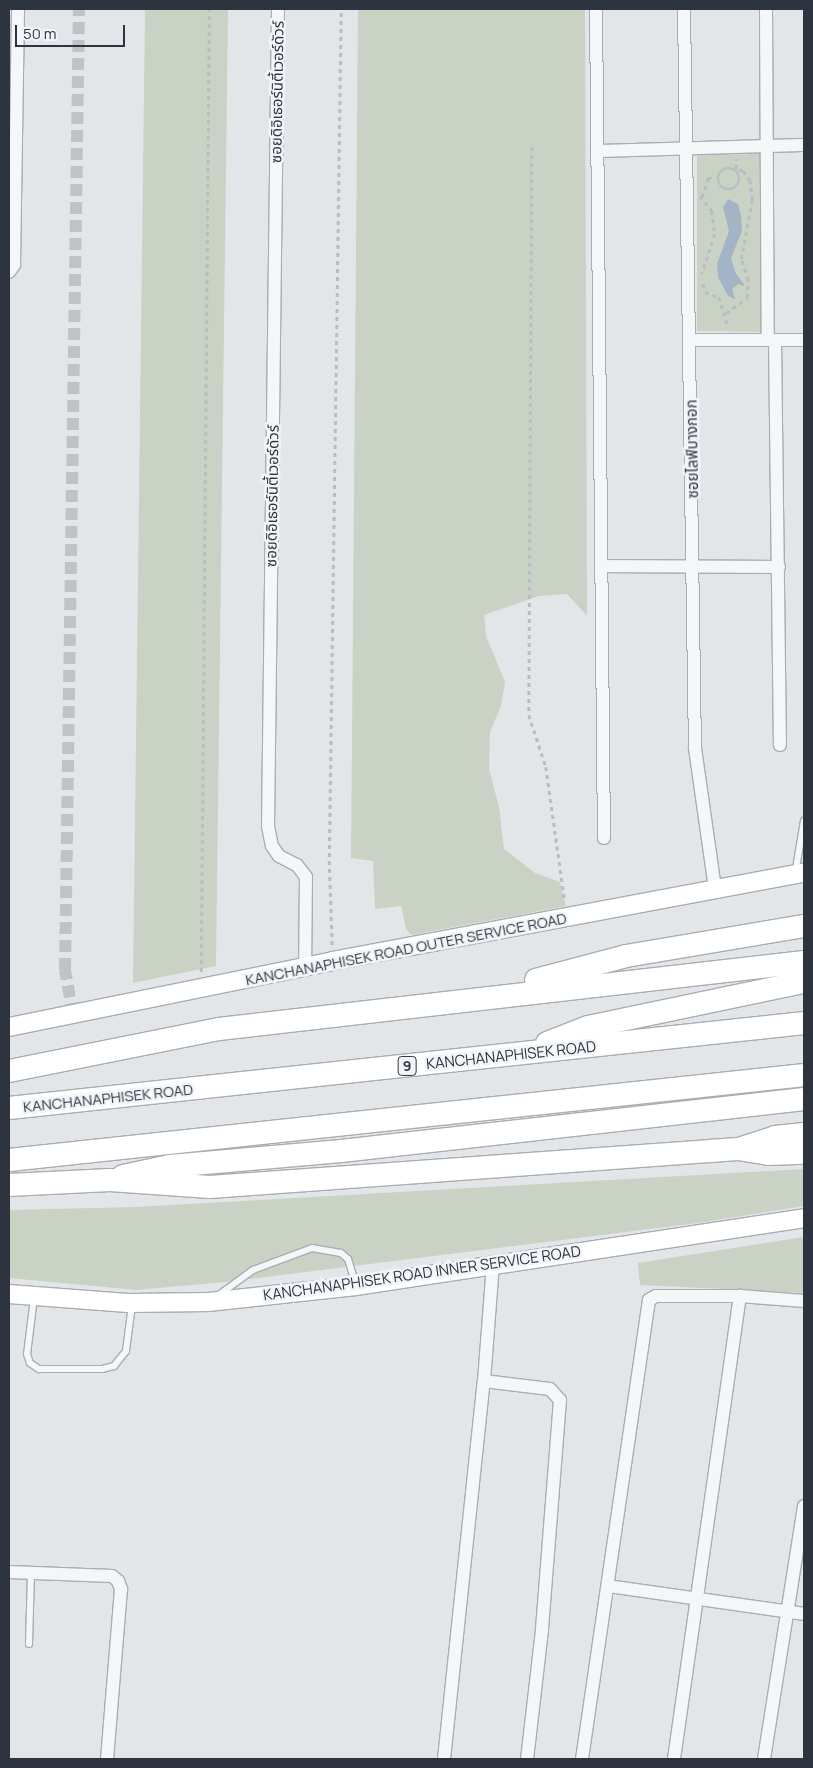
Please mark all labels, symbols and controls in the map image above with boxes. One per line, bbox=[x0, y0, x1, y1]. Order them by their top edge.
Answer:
scale bar bbox=[18, 15, 128, 47]
street label: ซอยดิอิเธอร์นิตี้เวอร์ดัวร์ bbox=[267, 21, 287, 163]
text: 50 m bbox=[23, 23, 57, 44]
street label: ซอยไลฟ์บางกอก bbox=[682, 399, 702, 499]
street label: ซอยดิอิเธอร์นิตี้เวอร์ดัวร์ bbox=[262, 425, 282, 567]
street label: KANCHANAPHISEK ROAD OUTER SERVICE ROAD bbox=[244, 909, 568, 989]
street label: KANCHANAPHISEK ROAD bbox=[425, 1037, 597, 1073]
road number: 9 bbox=[397, 1054, 417, 1078]
street label: KANCHANAPHISEK ROAD bbox=[22, 1080, 194, 1116]
street label: KANCHANAPHISEK ROAD INNER SERVICE ROAD bbox=[262, 1242, 582, 1304]

